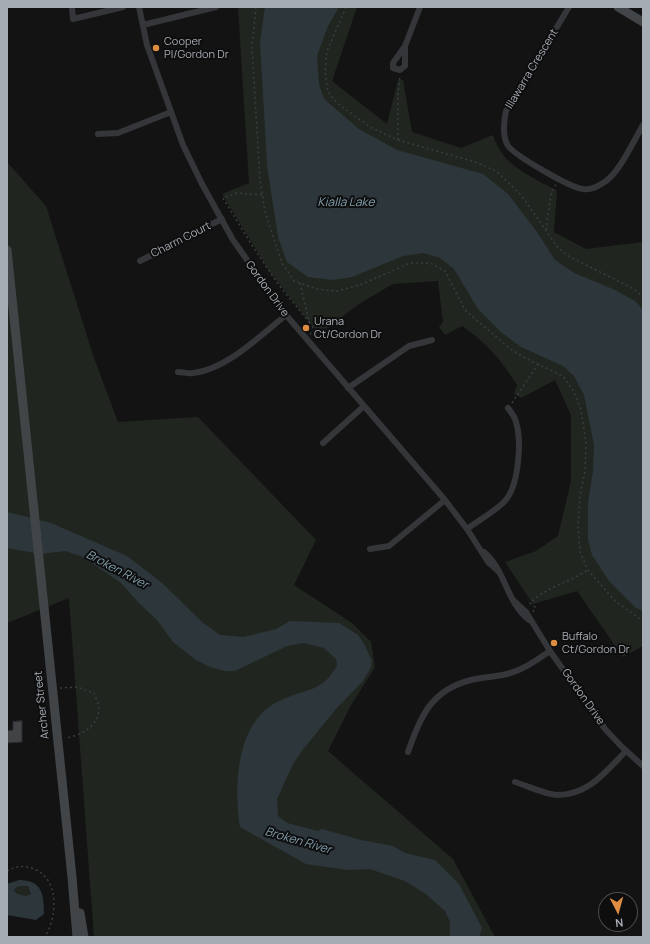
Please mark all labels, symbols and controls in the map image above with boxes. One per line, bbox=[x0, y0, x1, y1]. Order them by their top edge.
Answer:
street label: Illawarra Crescent bbox=[503, 27, 561, 111]
place label: Cooper Pl/Gordon Dr bbox=[164, 35, 229, 61]
marker: Cooper Pl/Gordon Dr bbox=[151, 43, 161, 53]
water label: Kialla Lake bbox=[318, 196, 374, 210]
street label: Charm Court bbox=[149, 219, 213, 261]
street label: Gordon Drive bbox=[242, 259, 292, 319]
place label: Urana Ct/Gordon Dr bbox=[314, 315, 382, 341]
marker: Urana Ct/Gordon Dr bbox=[301, 323, 311, 333]
water label: Broken River bbox=[83, 548, 151, 592]
place label: Buffalo Ct/Gordon Dr bbox=[562, 630, 630, 656]
marker: Buffalo Ct/Gordon Dr bbox=[549, 638, 559, 648]
street label: Gordon Drive bbox=[559, 666, 607, 728]
street label: Archer Street bbox=[32, 670, 52, 740]
water label: Broken River bbox=[263, 825, 333, 857]
north arrow bbox=[598, 892, 638, 932]
text: N bbox=[614, 916, 624, 931]

